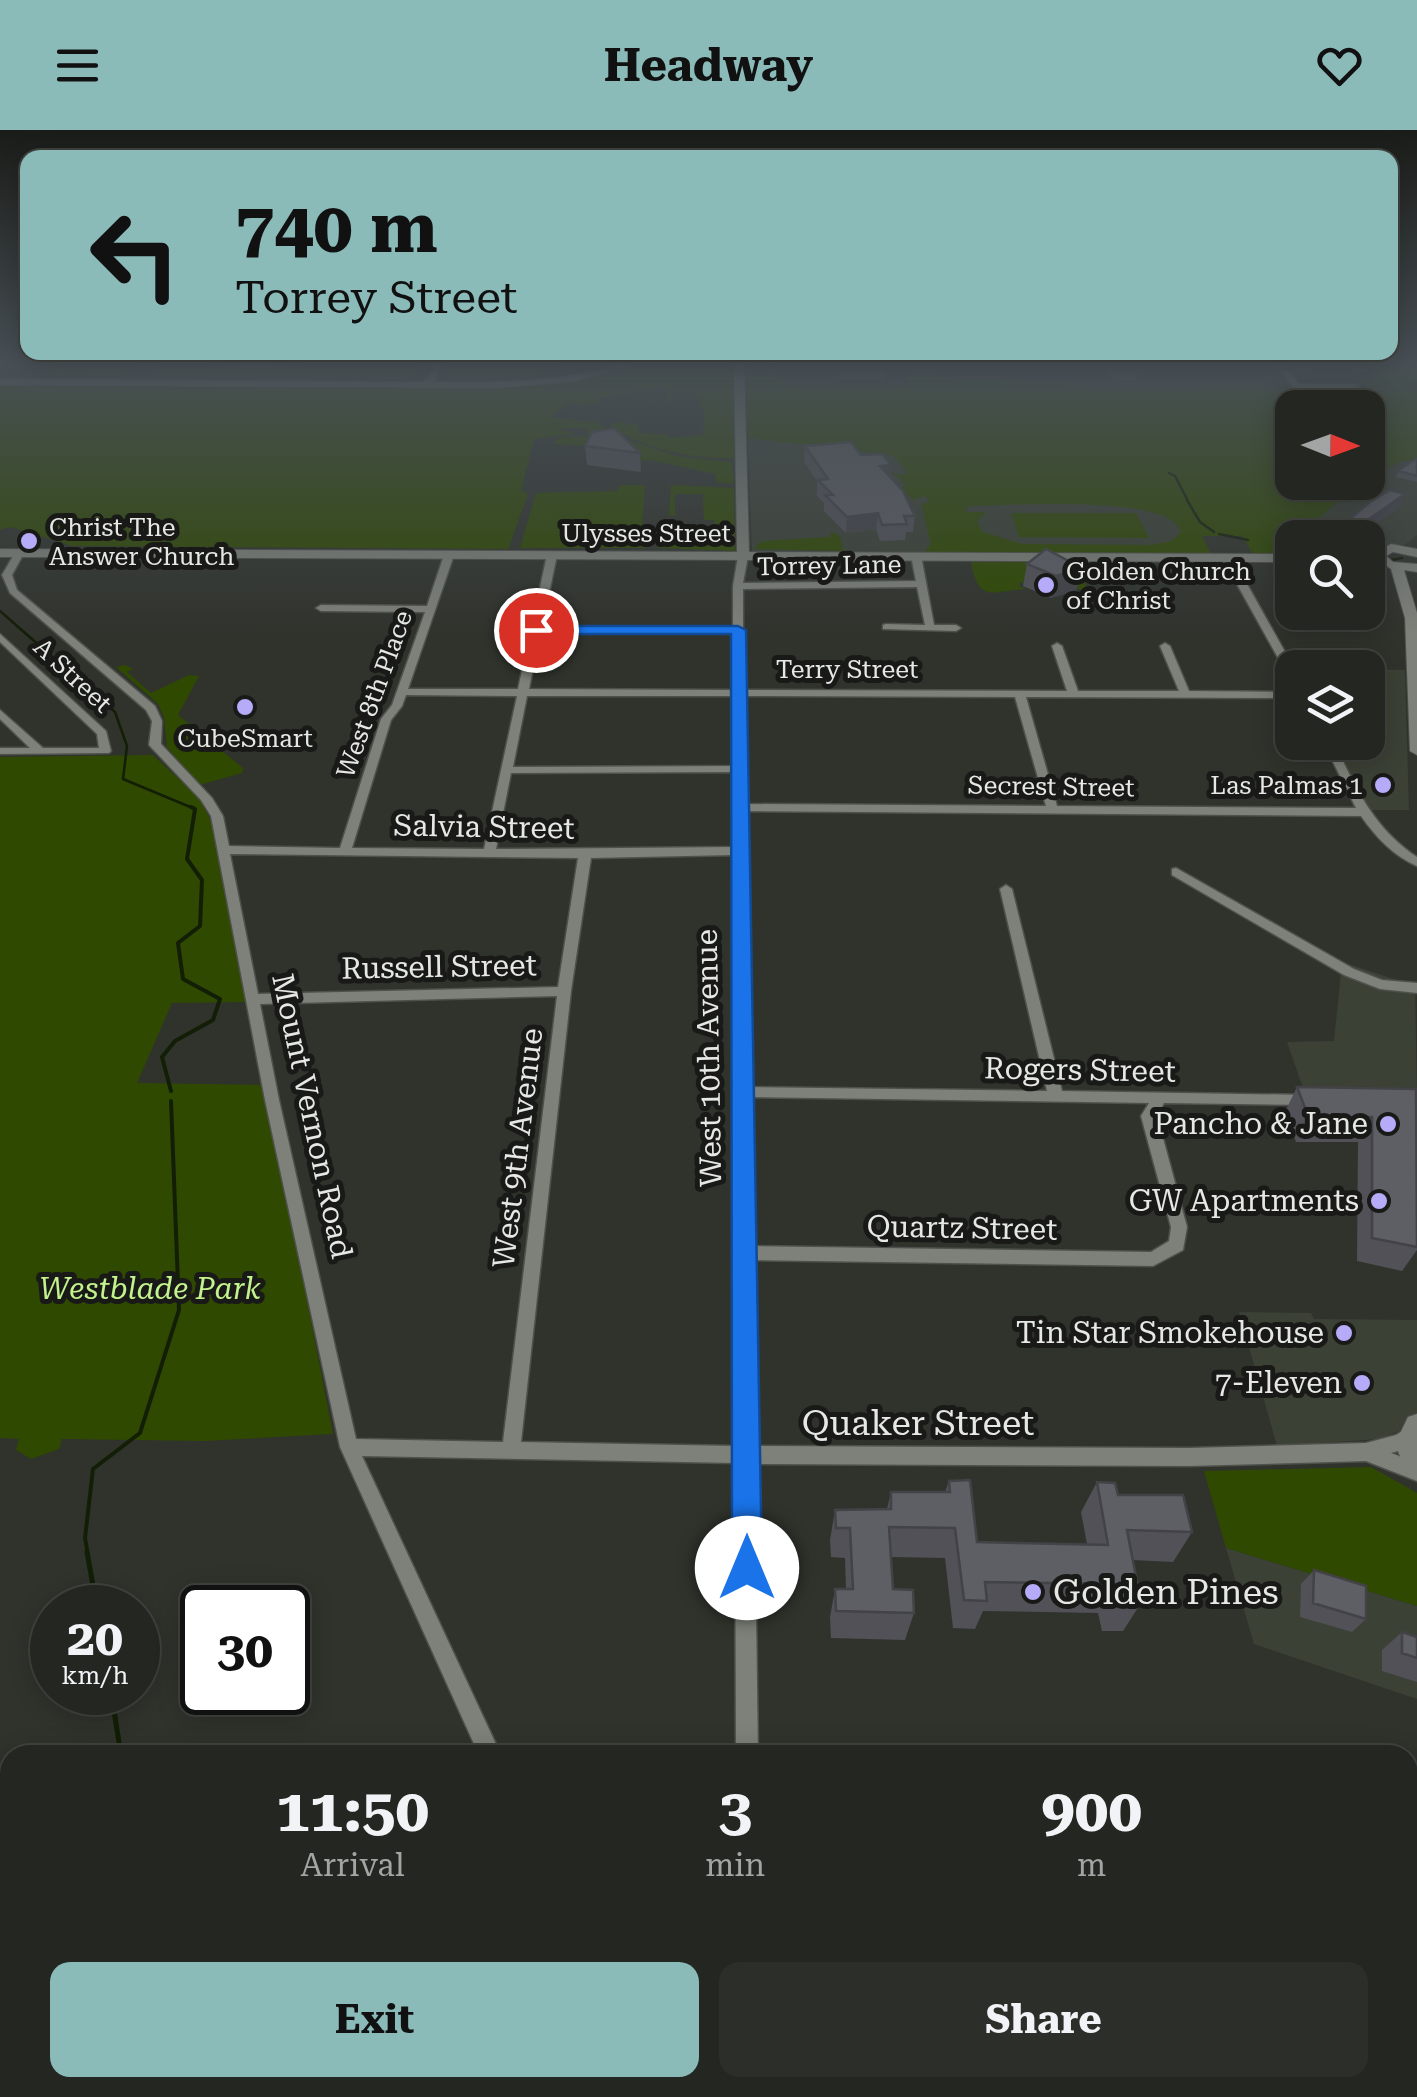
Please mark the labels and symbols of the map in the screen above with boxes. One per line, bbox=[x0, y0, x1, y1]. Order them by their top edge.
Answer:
north arrow bbox=[1275, 390, 1385, 500]
place label: Christ The Answer Church bbox=[49, 513, 234, 571]
street label: Ulysses Street bbox=[561, 519, 731, 548]
marker: Christ The Answer Church bbox=[18, 530, 40, 552]
street label: Torrey Lane bbox=[757, 550, 901, 581]
place label: Golden Church of Christ bbox=[1066, 557, 1251, 615]
marker: Golden Church of Christ bbox=[1035, 574, 1057, 596]
pin bbox=[494, 588, 579, 673]
street label: West 8th Place bbox=[331, 607, 418, 782]
street label: A Street bbox=[28, 632, 117, 719]
street label: Terry Street bbox=[776, 655, 918, 684]
marker: CubeSmart bbox=[234, 696, 256, 718]
place label: CubeSmart bbox=[177, 724, 313, 753]
street label: Secrest Street bbox=[967, 771, 1135, 802]
place label: Las Palmas 1 bbox=[1210, 771, 1363, 800]
marker: Las Palmas 1 bbox=[1372, 774, 1394, 796]
street label: Salvia Street bbox=[393, 807, 575, 846]
street label: West 10th Avenue bbox=[689, 929, 728, 1187]
street label: Russell Street bbox=[341, 947, 537, 986]
street label: Mount Vernon Road bbox=[265, 970, 360, 1261]
street label: West 9th Avenue bbox=[485, 1026, 550, 1270]
street label: Rogers Street bbox=[984, 1050, 1176, 1089]
place label: Pancho & Jane bbox=[1154, 1106, 1368, 1141]
marker: Pancho & Jane bbox=[1377, 1113, 1399, 1135]
place label: GW Apartments bbox=[1129, 1183, 1359, 1218]
marker: GW Apartments bbox=[1368, 1190, 1390, 1212]
street label: Quartz Street bbox=[866, 1208, 1058, 1247]
park label: Westblade Park bbox=[39, 1271, 262, 1306]
place label: Tin Star Smokehouse bbox=[1016, 1315, 1324, 1350]
marker: Tin Star Smokehouse bbox=[1333, 1322, 1355, 1344]
place label: 7-Eleven bbox=[1215, 1365, 1342, 1400]
marker: 7-Eleven bbox=[1351, 1372, 1373, 1394]
street label: Quaker Street bbox=[802, 1403, 1034, 1444]
position arrow bbox=[695, 1516, 799, 1620]
place label: Golden Pines bbox=[1053, 1572, 1279, 1613]
marker: Golden Pines bbox=[1022, 1581, 1044, 1603]
speed limit sign: 30 bbox=[180, 1585, 310, 1715]

